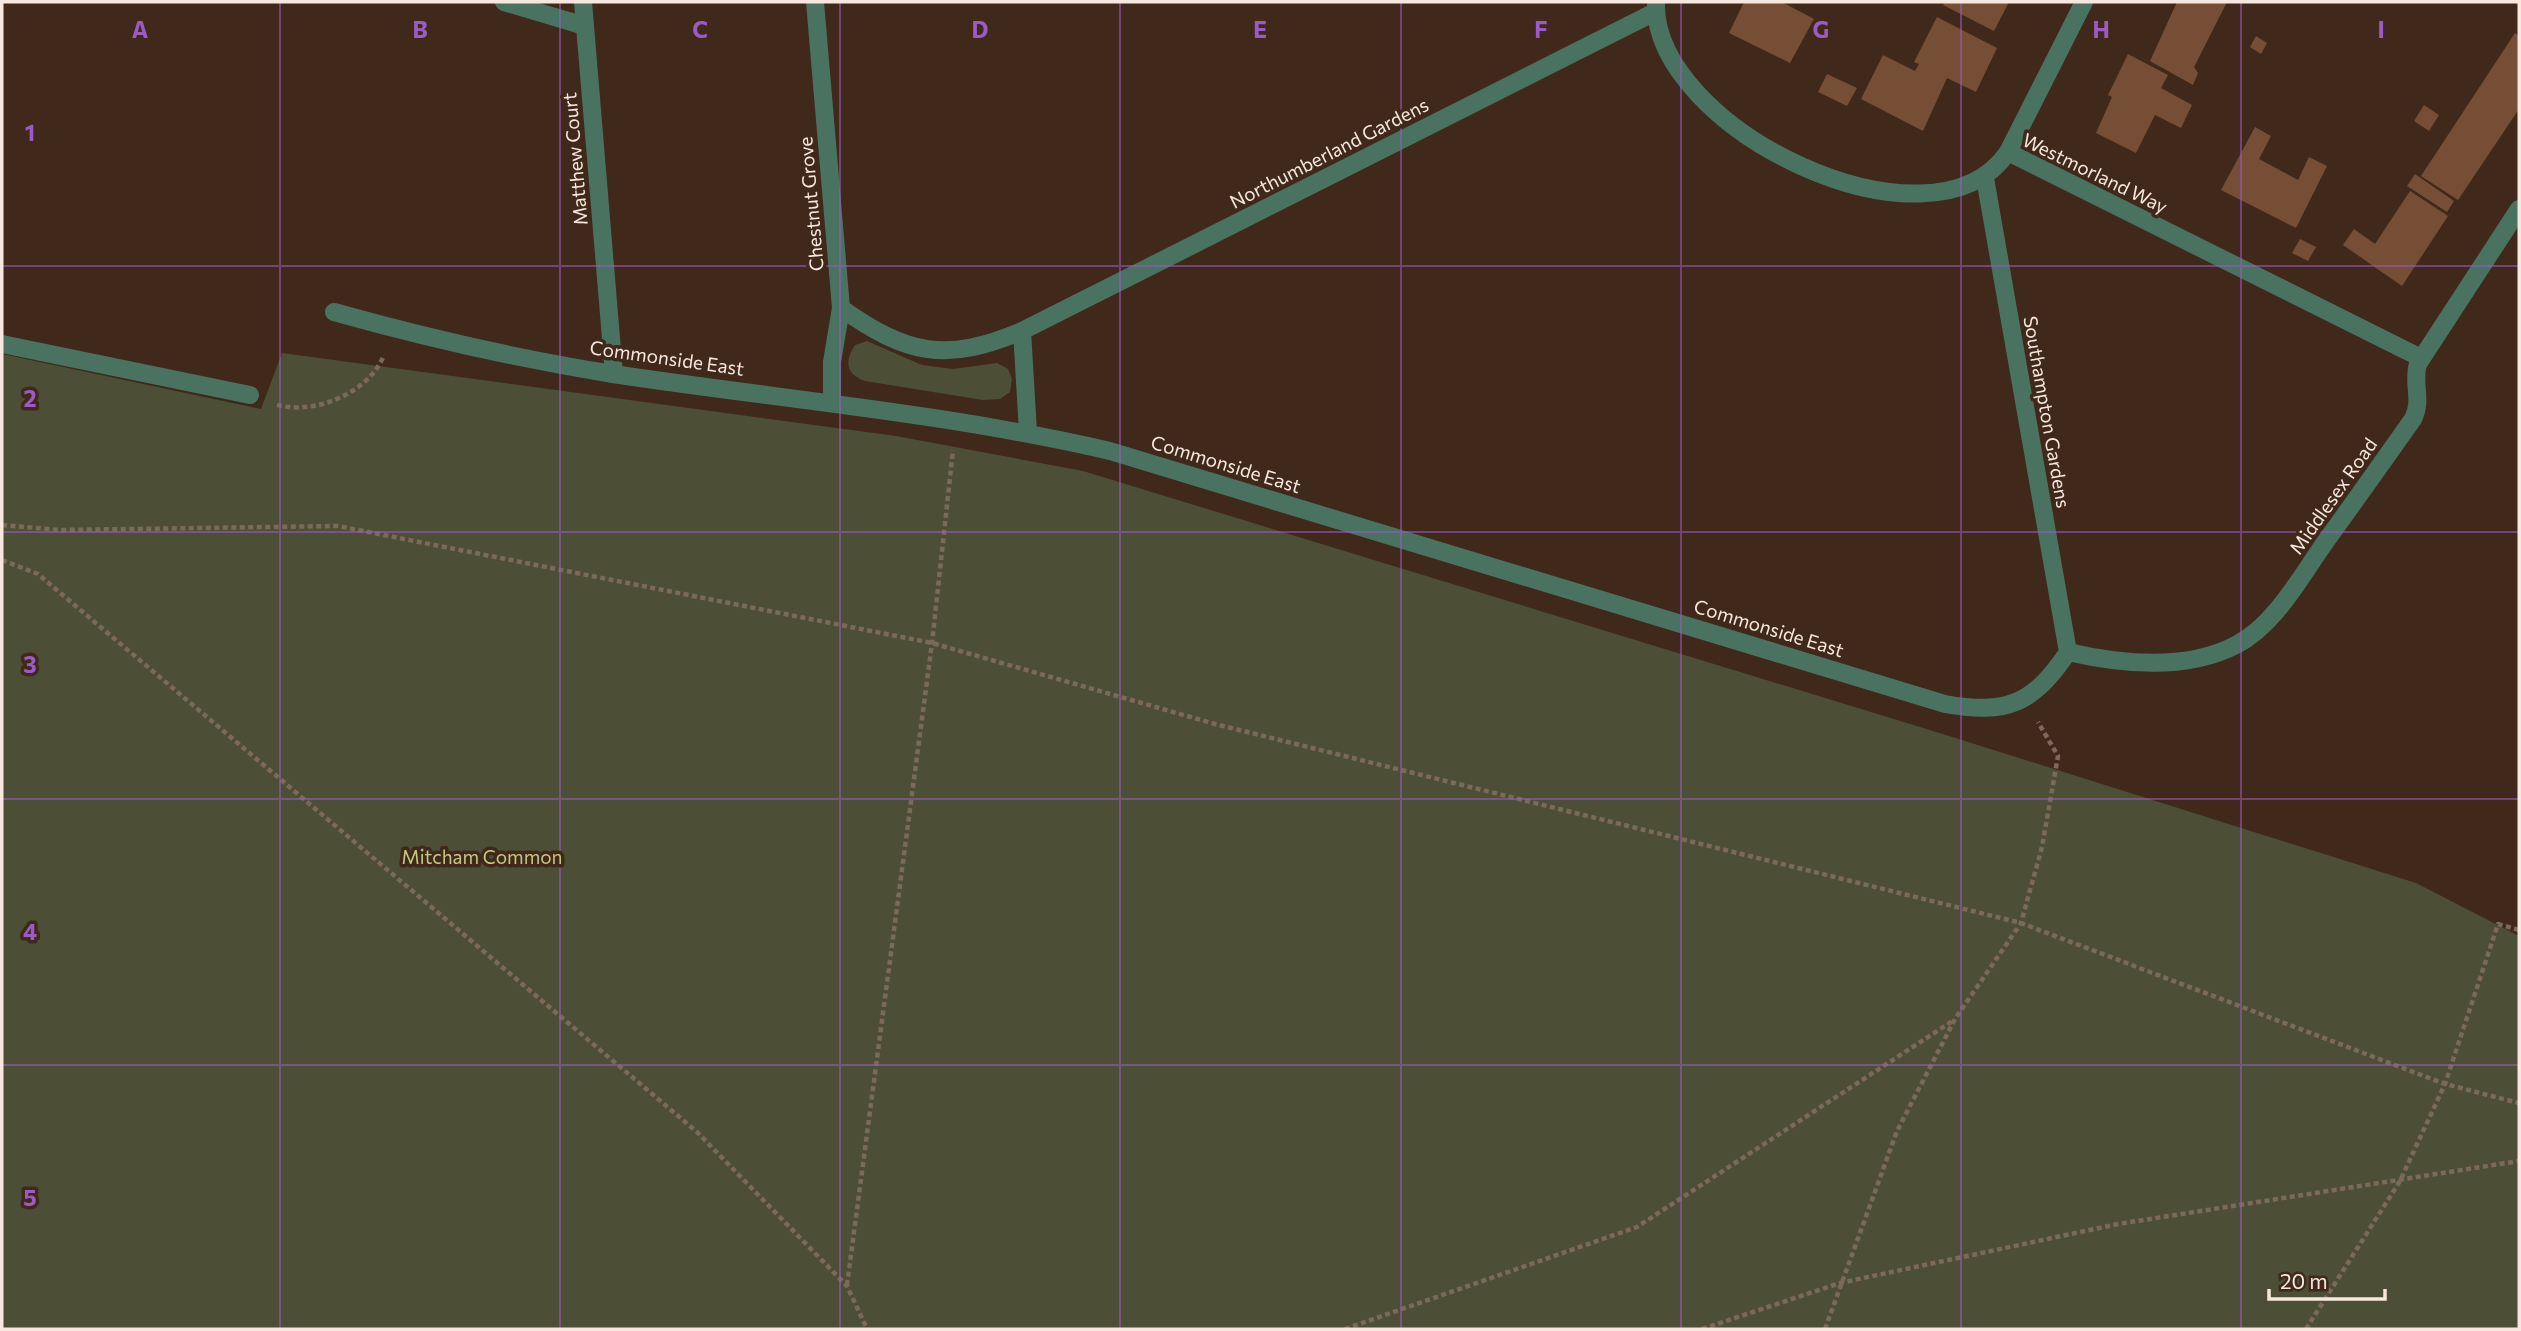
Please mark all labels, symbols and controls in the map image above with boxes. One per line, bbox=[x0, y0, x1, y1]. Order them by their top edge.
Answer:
text: A bbox=[132, 15, 149, 43]
text: B bbox=[412, 15, 428, 43]
text: C bbox=[692, 15, 708, 43]
text: D bbox=[972, 15, 989, 43]
text: E bbox=[1253, 15, 1267, 43]
text: F bbox=[1534, 15, 1548, 43]
text: G bbox=[1813, 15, 1829, 43]
text: H bbox=[2092, 15, 2110, 43]
text: I bbox=[2377, 15, 2385, 43]
street label: Matthew Court bbox=[557, 91, 592, 226]
street label: Northumberland Gardens bbox=[1226, 92, 1432, 213]
text: 1 bbox=[25, 118, 35, 146]
street label: Westmorland Way bbox=[2019, 128, 2171, 218]
street label: Chestnut Grove bbox=[793, 136, 828, 272]
street label: Southampton Gardens bbox=[2019, 314, 2076, 510]
street label: Commonside East bbox=[588, 335, 746, 380]
text: 2 bbox=[23, 384, 37, 412]
street label: Commonside East bbox=[1148, 430, 1304, 497]
street label: Middlesex Road bbox=[2284, 433, 2381, 558]
street label: Commonside East bbox=[1691, 594, 1847, 661]
text: 3 bbox=[23, 650, 37, 678]
park label: Mitcham Common bbox=[402, 845, 562, 868]
text: 4 bbox=[23, 917, 37, 945]
text: 5 bbox=[23, 1183, 37, 1211]
scale bar bbox=[2269, 1258, 2384, 1302]
text: 20 m bbox=[2280, 1268, 2328, 1293]

